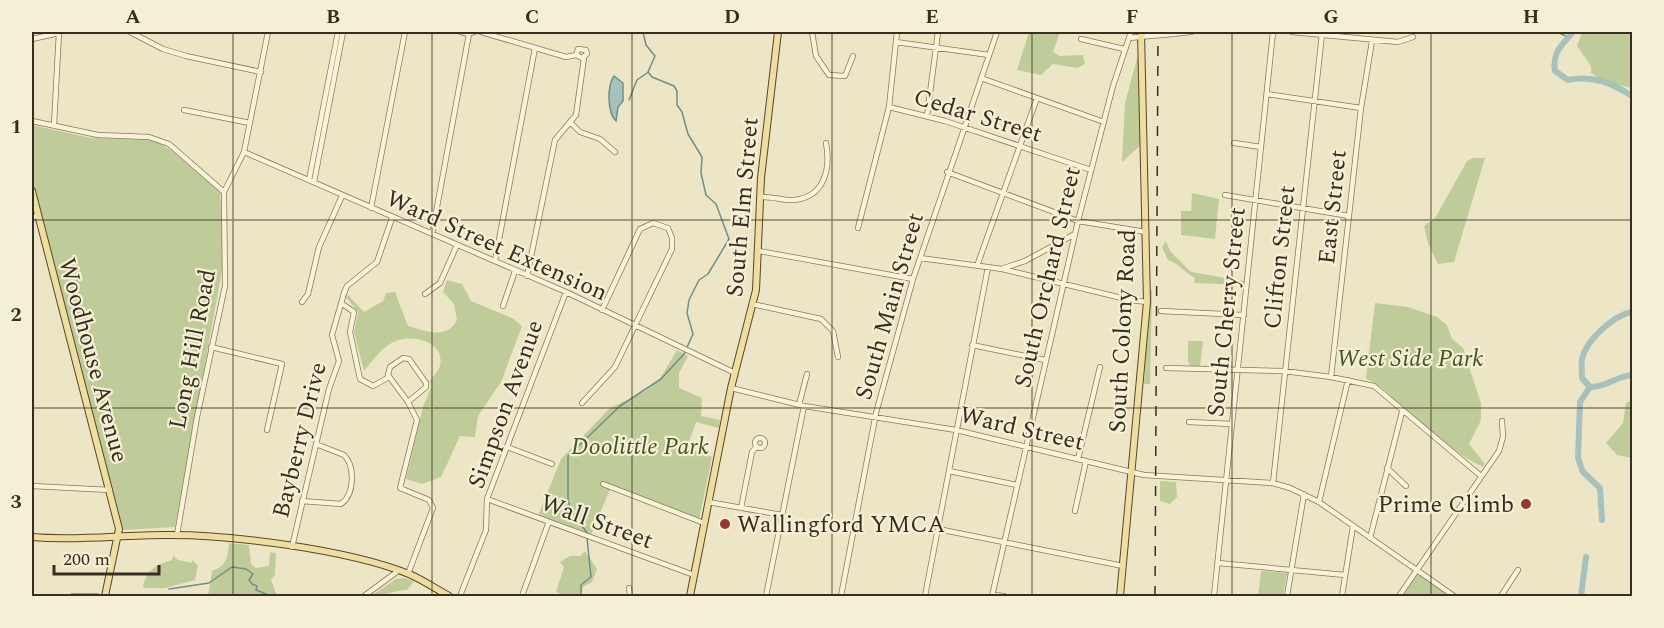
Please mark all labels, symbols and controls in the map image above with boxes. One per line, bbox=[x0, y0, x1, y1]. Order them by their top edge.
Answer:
text: A bbox=[125, 2, 141, 32]
text: B bbox=[326, 2, 340, 32]
text: C bbox=[525, 2, 539, 32]
text: D bbox=[724, 2, 740, 32]
text: E bbox=[925, 2, 939, 32]
text: F bbox=[1126, 2, 1138, 32]
text: G bbox=[1323, 2, 1339, 32]
text: H bbox=[1523, 2, 1539, 32]
street label: Cedar Street bbox=[909, 79, 1046, 153]
text: 1 bbox=[10, 112, 22, 142]
street label: South Elm Street bbox=[717, 116, 769, 299]
street label: East Street bbox=[1309, 148, 1357, 266]
street label: South Orchard Street bbox=[1005, 163, 1091, 391]
street label: Ward Street Extension bbox=[380, 181, 613, 311]
street label: Clifton Street bbox=[1255, 183, 1305, 331]
street label: South Cherry Street bbox=[1198, 205, 1256, 419]
street label: South Main Street bbox=[846, 208, 934, 404]
street label: South Colony Road bbox=[1100, 228, 1146, 434]
street label: Woodhouse Avenue bbox=[48, 254, 138, 466]
street label: Long Hill Road bbox=[160, 266, 226, 432]
text: 2 bbox=[10, 300, 22, 330]
street label: Simpson Avenue bbox=[459, 315, 553, 494]
park label: West Side Park bbox=[1337, 341, 1483, 377]
street label: Bayberry Drive bbox=[263, 359, 337, 522]
street label: Ward Street bbox=[956, 397, 1088, 461]
park label: Doolittle Park bbox=[571, 429, 709, 465]
street label: Wall Street bbox=[535, 485, 658, 559]
text: 3 bbox=[10, 487, 22, 517]
place label: Prime Climb bbox=[1378, 487, 1514, 523]
marker: Prime Climb bbox=[1519, 497, 1533, 511]
place label: Wallingford YMCA bbox=[737, 507, 945, 543]
marker: Wallingford YMCA bbox=[718, 517, 732, 531]
scale bar bbox=[54, 538, 159, 576]
text: 200 m bbox=[63, 546, 110, 573]

